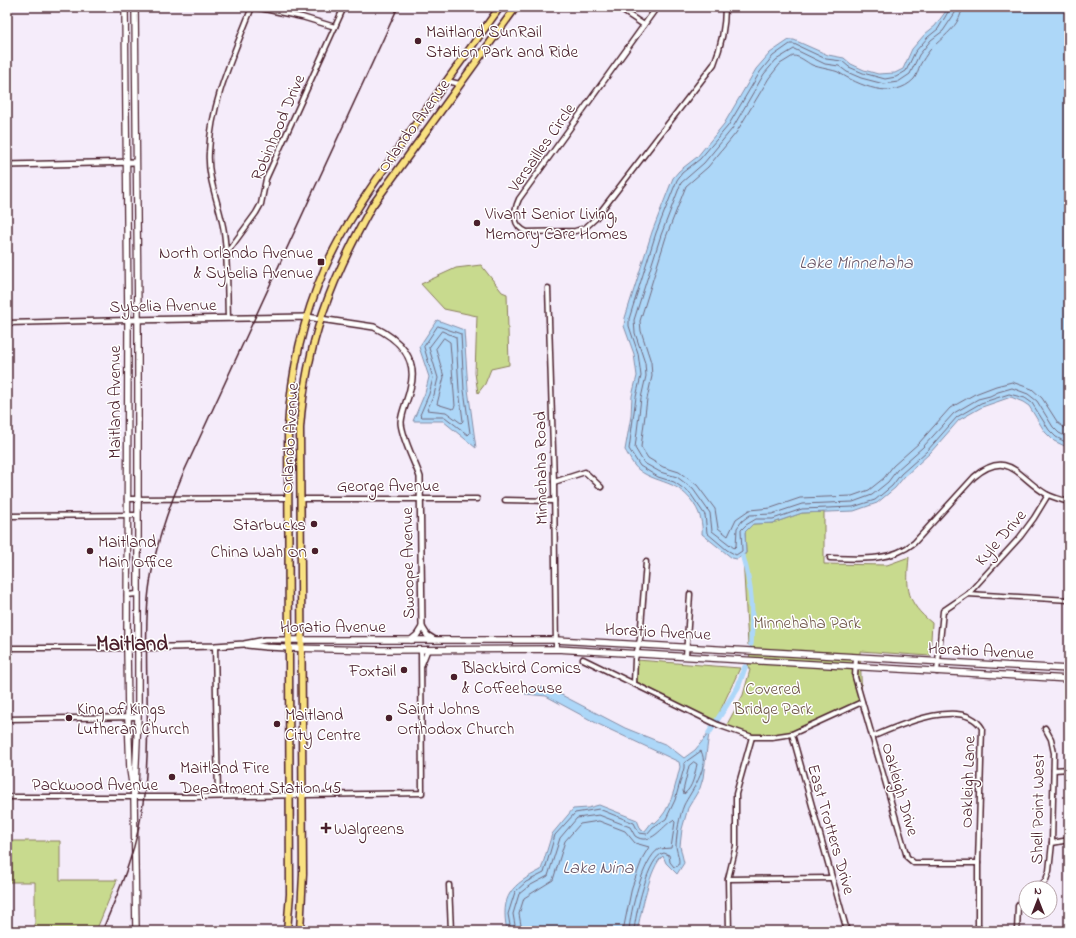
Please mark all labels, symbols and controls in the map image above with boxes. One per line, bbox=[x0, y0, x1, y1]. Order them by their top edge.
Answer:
place label: Maitland SunRail Station Park and Ride bbox=[426, 20, 578, 65]
marker: Maitland SunRail Station Park and Ride bbox=[413, 36, 423, 46]
street label: Robinhood Drive bbox=[245, 70, 312, 185]
street label: Orlando Avenue bbox=[372, 74, 457, 178]
street label: Versailles Circle bbox=[502, 98, 582, 198]
place label: Vivant Senior Living, Memory Care Homes bbox=[484, 202, 628, 248]
marker: Vivant Senior Living, Memory Care Homes bbox=[472, 218, 482, 228]
place label: North Orlando Avenue & Sybelia Avenue bbox=[159, 241, 313, 287]
water label: Lake Minnehaha bbox=[799, 251, 913, 277]
marker: North Orlando Avenue & Sybelia Avenue bbox=[316, 257, 326, 267]
street label: Sybelia Avenue bbox=[109, 293, 217, 321]
street label: Maitland Avenue bbox=[103, 345, 128, 459]
street label: Orlando Avenue bbox=[275, 382, 306, 494]
street label: Minnehaha Road bbox=[528, 411, 555, 525]
street label: George Avenue bbox=[337, 474, 440, 501]
street label: Kyle Drive bbox=[969, 504, 1034, 572]
street label: Swoope Avenue bbox=[395, 507, 422, 619]
place label: Starbucks bbox=[233, 513, 306, 538]
marker: Starbucks bbox=[309, 519, 319, 529]
place label: Maitland Main Office bbox=[98, 530, 173, 575]
place label: China Wah On bbox=[210, 540, 307, 565]
marker: Maitland Main Office bbox=[85, 546, 95, 556]
marker: China Wah On bbox=[310, 546, 320, 556]
park label: Minnehaha Park bbox=[753, 611, 861, 636]
street label: Horatio Avenue bbox=[280, 615, 386, 640]
street label: Horatio Avenue bbox=[604, 617, 712, 648]
district label: Maitland bbox=[96, 630, 168, 660]
street label: Horatio Avenue bbox=[927, 636, 1035, 667]
place label: Blackbird Comics & Coffeehouse bbox=[461, 656, 581, 701]
place label: Foxtail bbox=[348, 659, 396, 684]
marker: Foxtail bbox=[399, 665, 409, 675]
marker: Blackbird Comics & Coffeehouse bbox=[449, 672, 459, 682]
park label: Covered Bridge Park bbox=[732, 677, 813, 724]
place label: King of Kings Lutheran Church bbox=[77, 697, 189, 742]
place label: Saint Johns Orthodox Church bbox=[397, 697, 514, 742]
place label: Maitland City Centre bbox=[285, 703, 361, 749]
marker: King of Kings Lutheran Church bbox=[64, 713, 74, 723]
marker: Saint Johns Orthodox Church bbox=[384, 713, 394, 723]
marker: Maitland City Centre bbox=[272, 719, 282, 729]
street label: Oakleigh Lane bbox=[954, 735, 985, 829]
street label: Oakleigh Drive bbox=[872, 740, 925, 840]
street label: Shell Point West bbox=[1025, 753, 1052, 865]
place label: Maitland Fire Department Station 45 bbox=[179, 756, 342, 801]
street label: East Trotters Drive bbox=[800, 761, 861, 898]
marker: Maitland Fire Department Station 45 bbox=[167, 772, 177, 782]
street label: Packwood Avenue bbox=[32, 773, 159, 798]
place label: Walgreens bbox=[334, 817, 404, 844]
marker: Walgreens bbox=[321, 823, 331, 833]
water label: Lake Nina bbox=[563, 856, 634, 882]
north arrow bbox=[1018, 880, 1058, 920]
text: N bbox=[1034, 883, 1042, 899]

